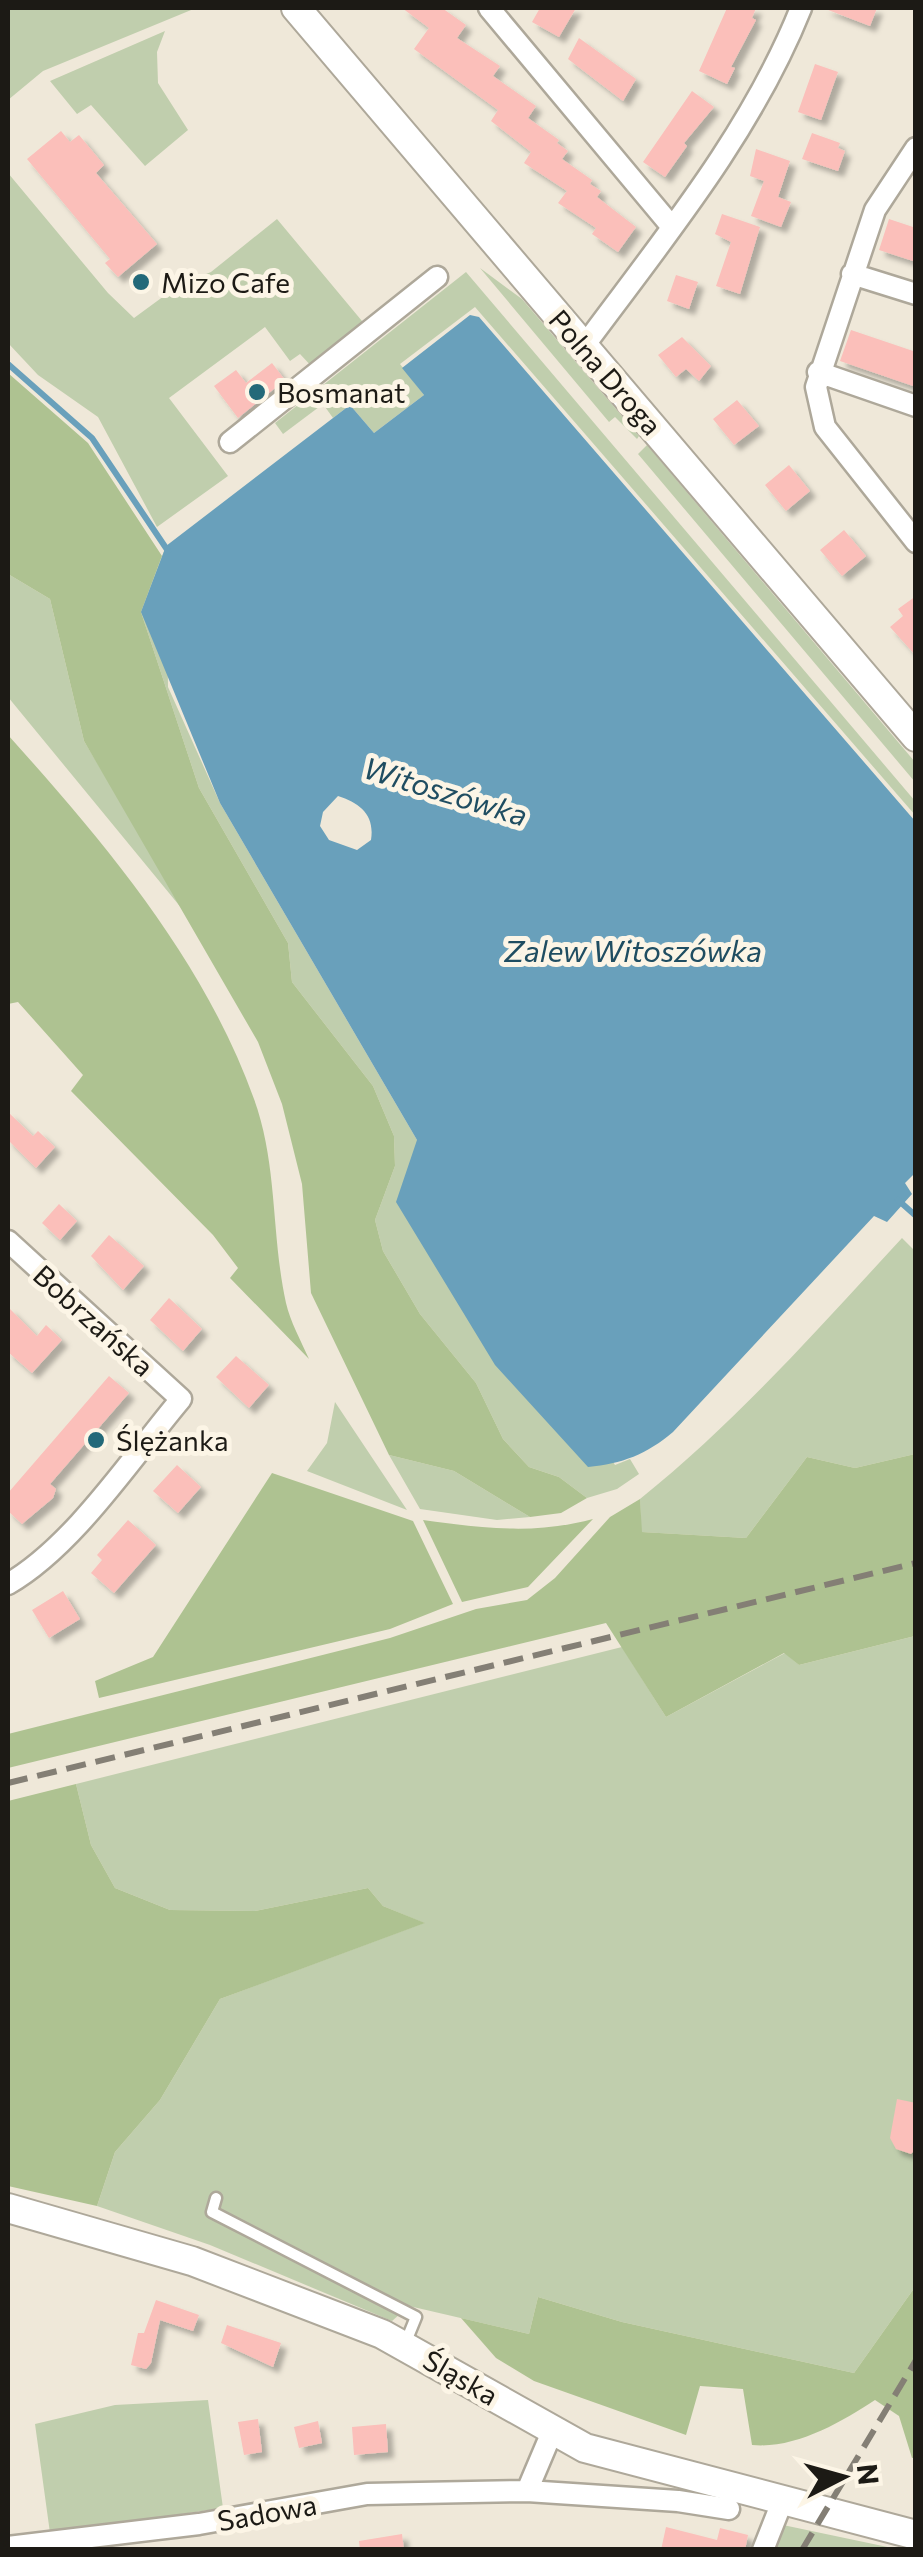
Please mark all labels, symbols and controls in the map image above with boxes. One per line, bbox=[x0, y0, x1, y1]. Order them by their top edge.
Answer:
place label: Mizo Cafe bbox=[161, 265, 290, 299]
marker: Mizo Cafe bbox=[130, 271, 152, 293]
street label: Polna Droga bbox=[542, 302, 670, 442]
place label: Bosmanat bbox=[277, 375, 406, 409]
marker: Bosmanat bbox=[246, 381, 268, 403]
water label: Witoszówka bbox=[360, 748, 532, 832]
water label: Zalew Witoszówka bbox=[503, 931, 762, 968]
street label: Bobrzańska bbox=[27, 1257, 161, 1383]
place label: Ślężanka bbox=[116, 1423, 229, 1457]
marker: Ślężanka bbox=[85, 1429, 107, 1451]
street label: Śląska bbox=[418, 2342, 504, 2412]
north arrow bbox=[793, 2427, 893, 2527]
text: N bbox=[851, 2462, 887, 2487]
street label: Sadowa bbox=[215, 2487, 319, 2537]

